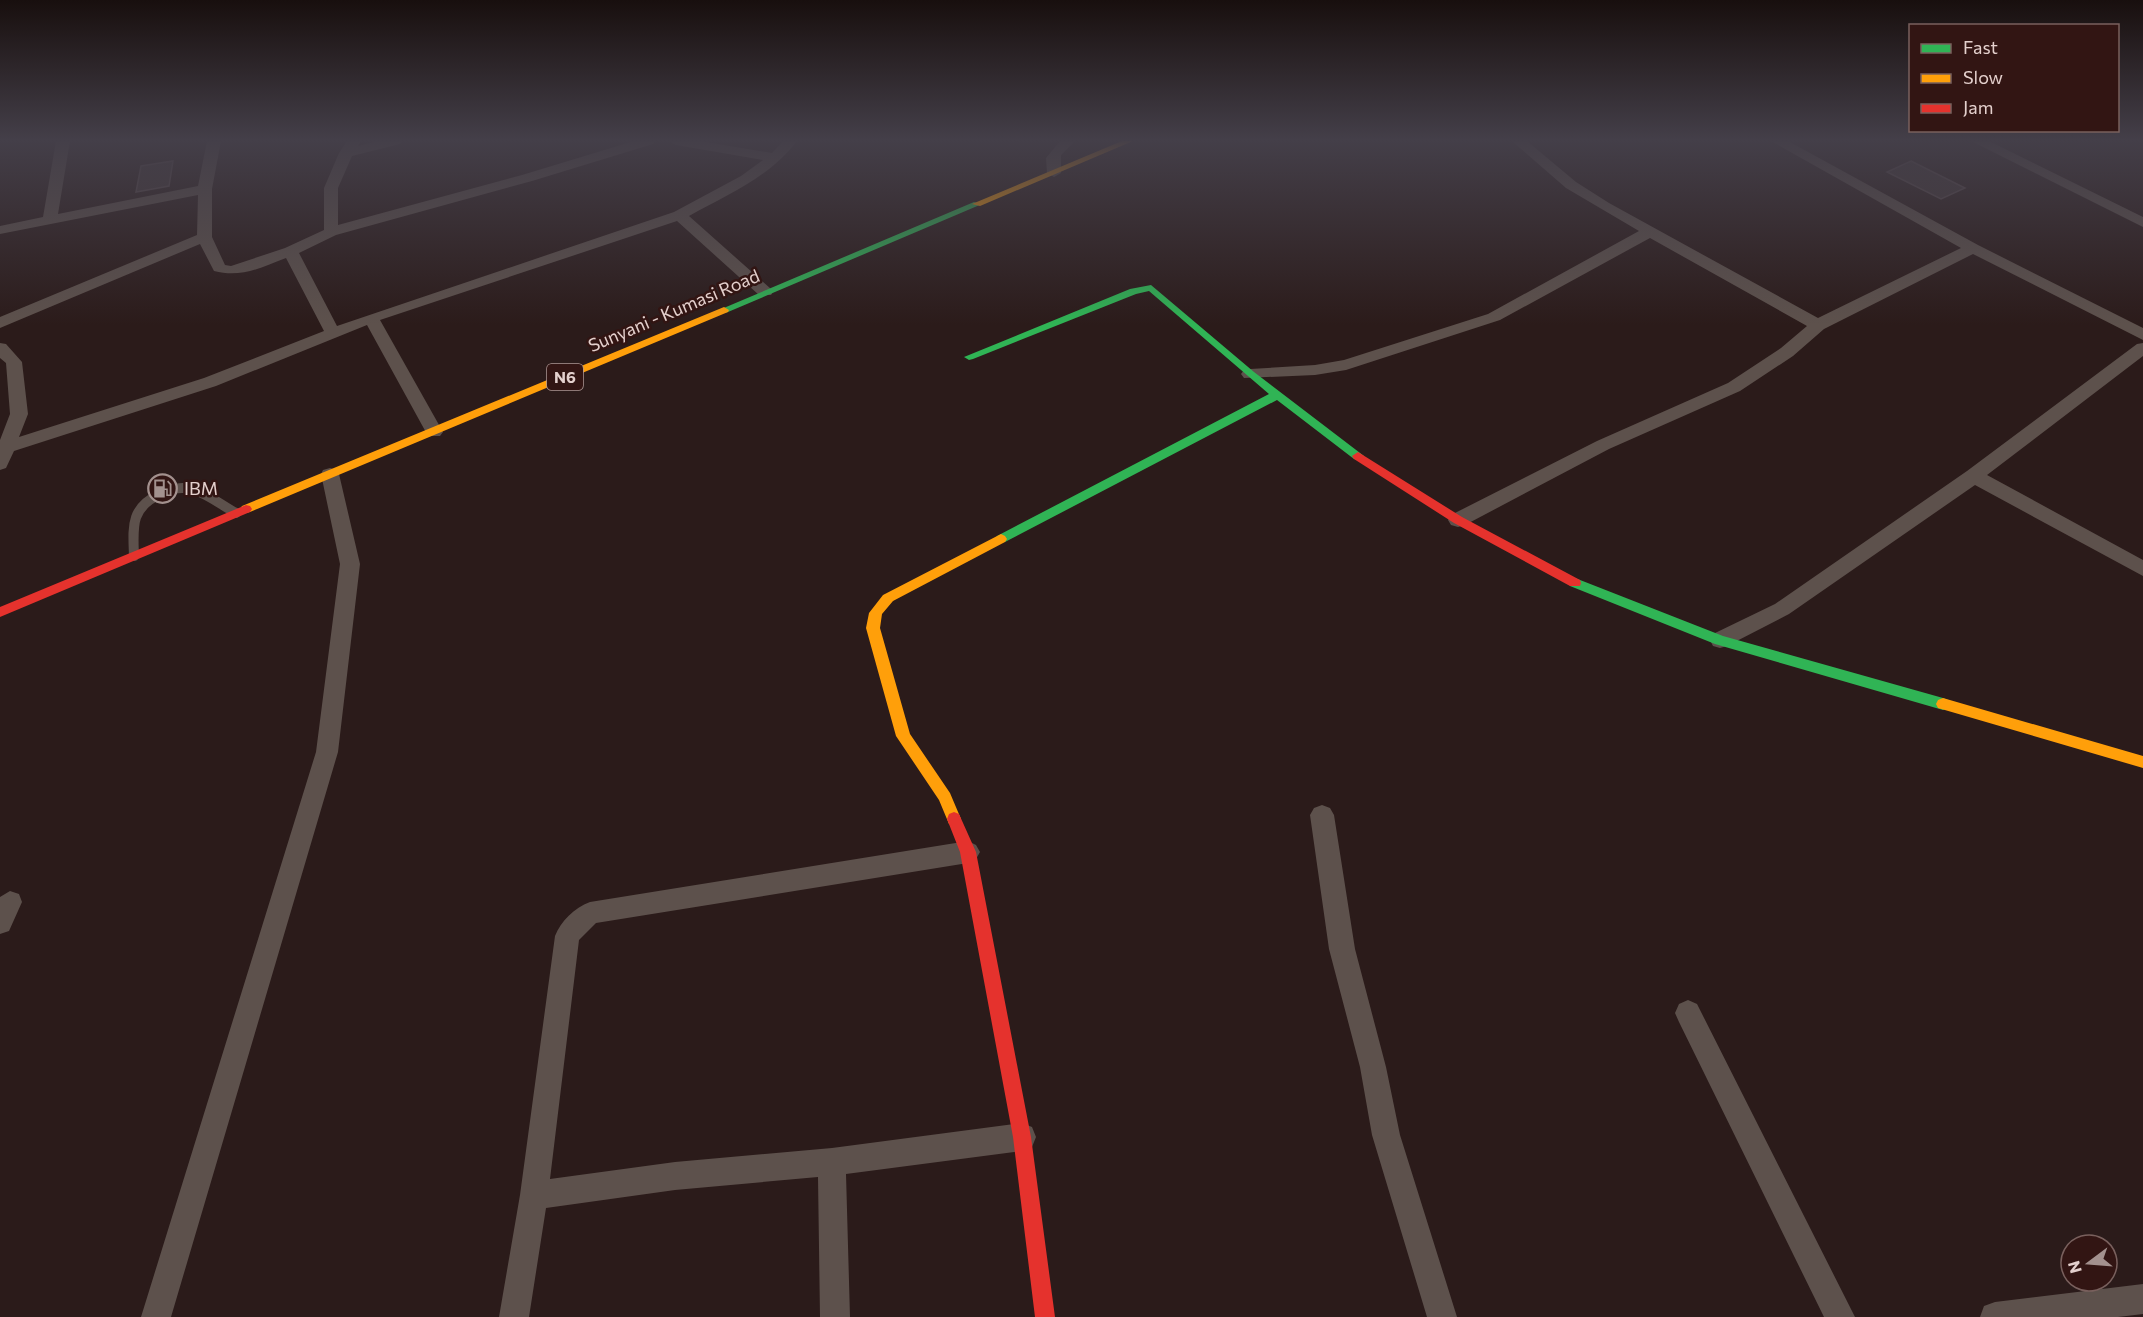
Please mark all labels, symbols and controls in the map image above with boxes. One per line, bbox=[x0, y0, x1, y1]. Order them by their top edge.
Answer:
legend bbox=[1909, 24, 2119, 132]
text: Fast bbox=[1963, 36, 1998, 58]
text: Slow bbox=[1963, 66, 2003, 88]
text: Jam bbox=[1963, 96, 1993, 118]
street label: Sunyani - Kumasi Road bbox=[585, 264, 763, 356]
road number: N6 bbox=[547, 364, 583, 390]
fuel station icon: IBM bbox=[147, 473, 179, 505]
place label: IBM bbox=[184, 477, 218, 499]
north arrow bbox=[2059, 1233, 2119, 1293]
text: N bbox=[2063, 1259, 2085, 1276]

